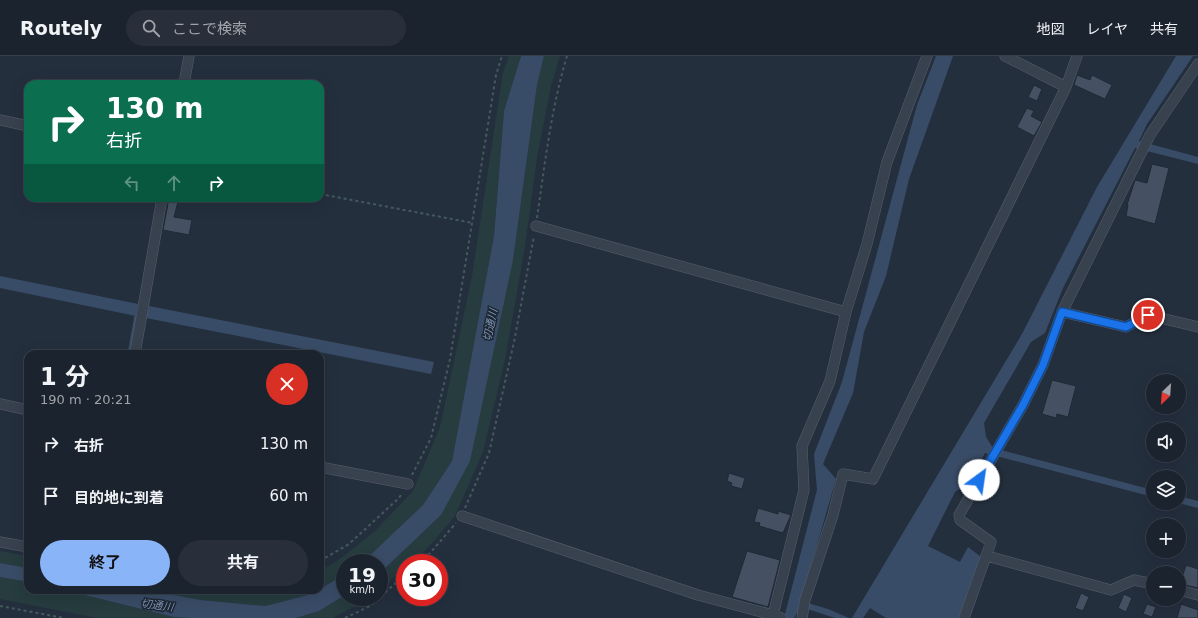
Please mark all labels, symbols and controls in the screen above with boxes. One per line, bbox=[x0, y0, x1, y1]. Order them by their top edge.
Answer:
search box bbox=[126, 10, 406, 46]
text: Routely bbox=[20, 17, 102, 39]
icon: search bbox=[140, 17, 162, 39]
text: ここで検索 bbox=[172, 20, 247, 38]
text: 地図 bbox=[1036, 21, 1064, 37]
text: レイヤ bbox=[1086, 21, 1128, 37]
text: 共有 bbox=[1150, 21, 1178, 37]
text: 130 m bbox=[106, 92, 203, 125]
icon: right bbox=[40, 96, 92, 148]
text: 右折 bbox=[106, 130, 142, 151]
icon: left bbox=[121, 172, 143, 194]
icon: ahead bbox=[163, 172, 185, 194]
icon: right bbox=[205, 172, 227, 194]
pin bbox=[1131, 298, 1165, 332]
icon: arrive bbox=[1137, 304, 1159, 326]
water label: 切通川 bbox=[481, 307, 500, 343]
text: 1 分 bbox=[40, 363, 89, 391]
button: close bbox=[266, 363, 308, 405]
north arrow bbox=[1146, 374, 1186, 414]
map controls bbox=[1146, 374, 1186, 606]
text: 190 m · 20:21 bbox=[40, 392, 131, 407]
button: sound bbox=[1146, 422, 1186, 462]
icon: right bbox=[40, 433, 62, 455]
text: 130 m bbox=[260, 435, 308, 453]
text: 右折 bbox=[74, 437, 104, 455]
position arrow bbox=[958, 459, 1000, 501]
button: layers bbox=[1146, 470, 1186, 510]
icon: arrive bbox=[40, 485, 62, 507]
text: 60 m bbox=[270, 487, 308, 505]
text: 目的地に到着 bbox=[74, 489, 164, 507]
button: + bbox=[1146, 518, 1186, 558]
button: 終了 bbox=[40, 540, 170, 586]
button: 共有 bbox=[178, 540, 308, 586]
speed limit sign: 30 bbox=[396, 554, 448, 606]
text: 19 bbox=[348, 563, 376, 587]
button: − bbox=[1146, 566, 1186, 606]
text: km/h bbox=[349, 584, 375, 595]
water label: 切通川 bbox=[140, 597, 175, 614]

